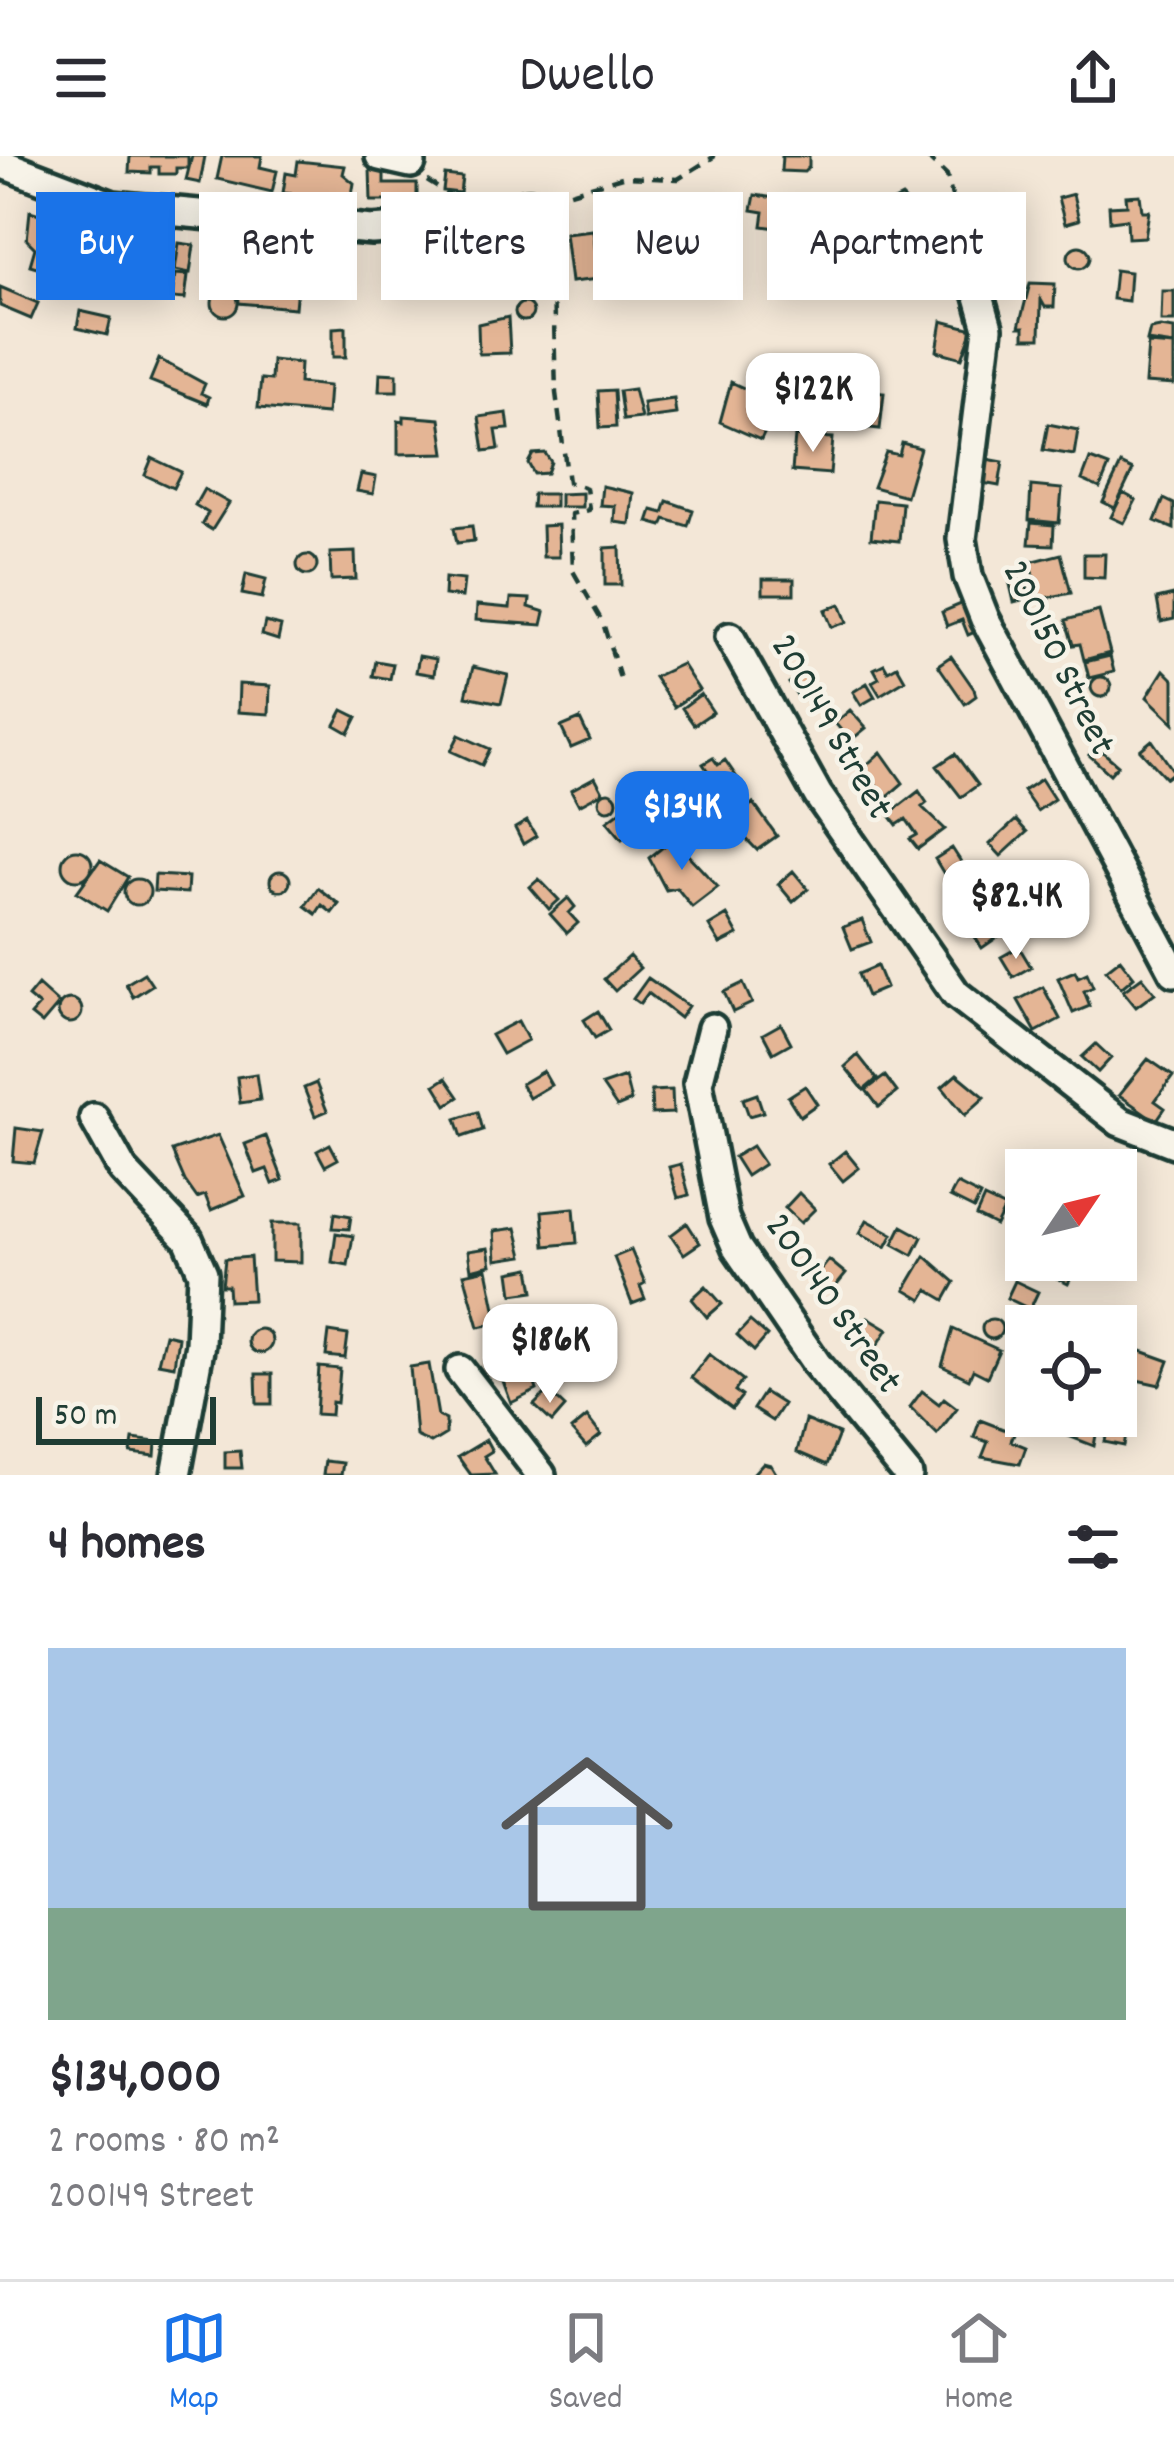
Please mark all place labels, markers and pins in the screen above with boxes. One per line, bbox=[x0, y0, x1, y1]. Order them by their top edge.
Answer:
pin: $122K bbox=[729, 353, 897, 455]
pin: $134K bbox=[598, 771, 766, 873]
pin: $82.4K bbox=[918, 860, 1114, 962]
pin: $186K bbox=[466, 1304, 634, 1406]

